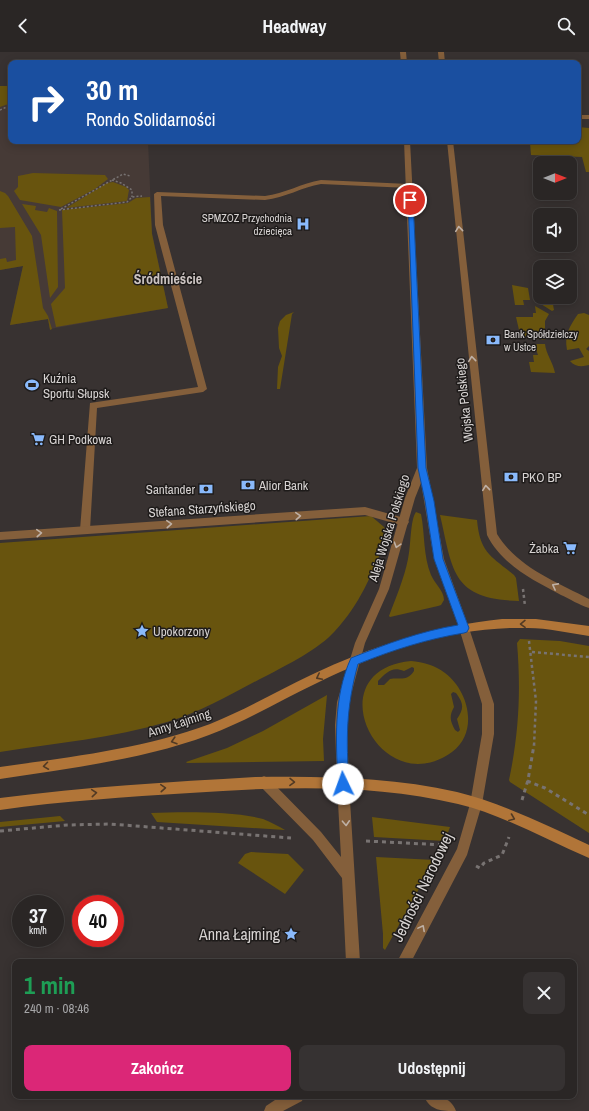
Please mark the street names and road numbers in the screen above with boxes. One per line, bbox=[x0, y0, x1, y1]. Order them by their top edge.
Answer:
street label: Wojska Polskiego bbox=[451, 357, 477, 443]
street label: Aleja Wojska Polskiego bbox=[364, 472, 413, 585]
street label: Stefana Starzyńskiego bbox=[148, 497, 256, 521]
street label: Anny Łajming bbox=[144, 705, 213, 741]
street label: Jedności Narodowej bbox=[386, 829, 458, 945]

